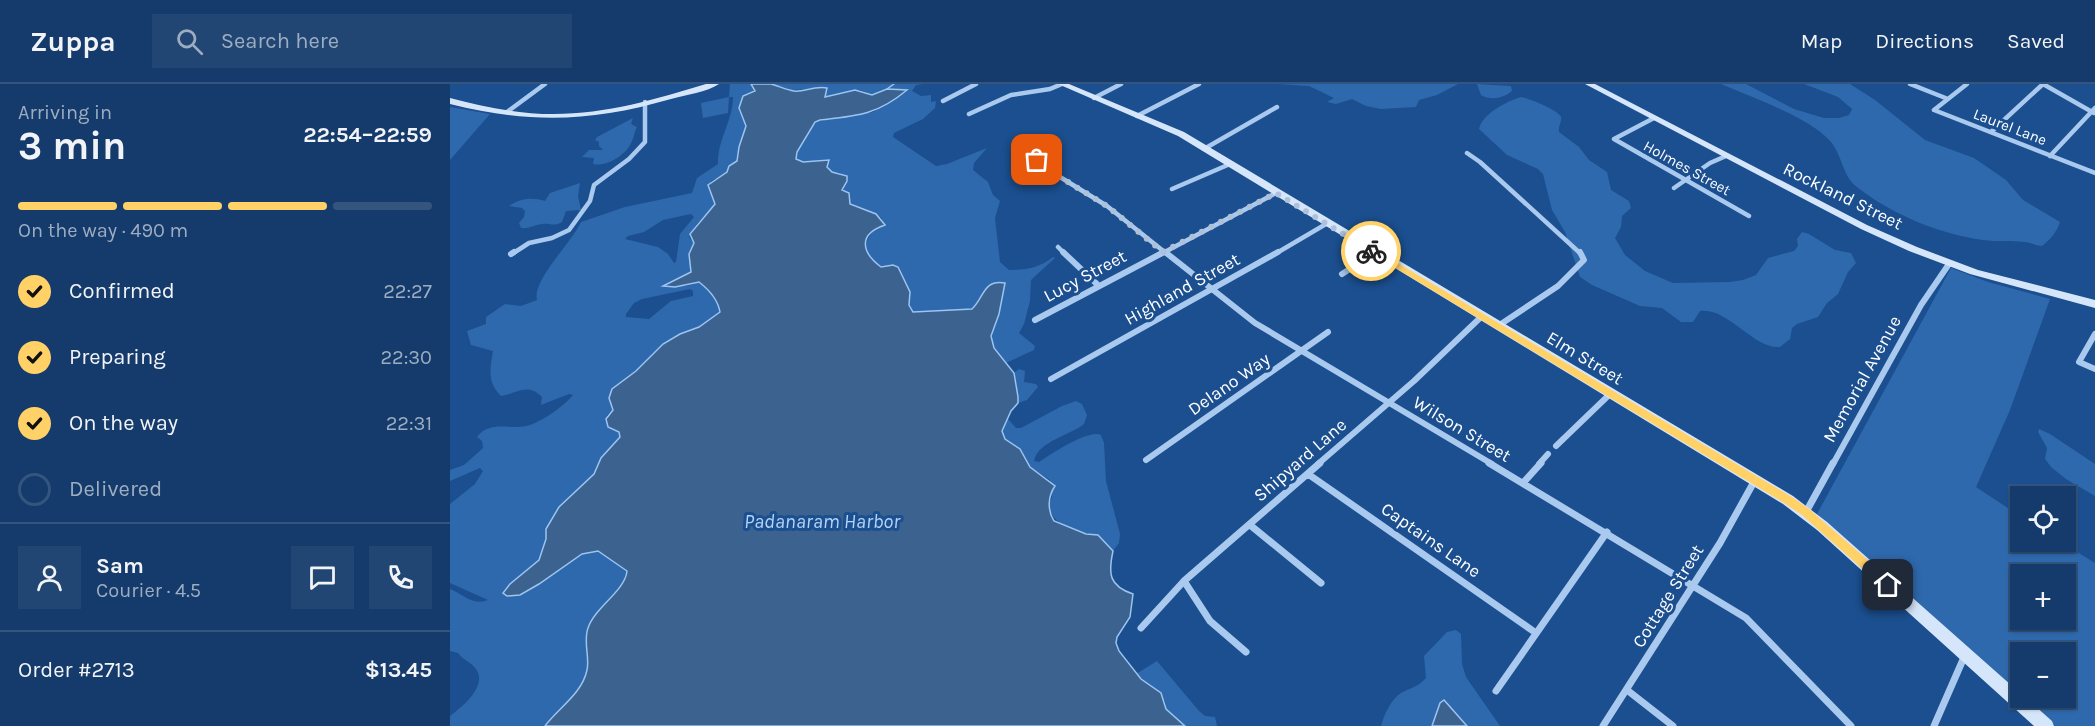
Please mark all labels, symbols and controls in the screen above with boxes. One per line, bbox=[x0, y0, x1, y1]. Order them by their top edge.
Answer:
search box bbox=[152, 14, 572, 68]
text: Zuppa bbox=[30, 25, 116, 58]
icon: search bbox=[173, 25, 206, 58]
text: Search here bbox=[221, 28, 339, 54]
text: Map bbox=[1801, 29, 1842, 53]
text: Directions bbox=[1875, 29, 1974, 53]
text: Saved bbox=[2007, 29, 2065, 53]
text: Arriving in bbox=[18, 101, 112, 124]
street label: Laurel Lane bbox=[1971, 105, 2049, 149]
text: 22:54–22:59 bbox=[303, 122, 432, 148]
text: 3 min bbox=[18, 123, 126, 169]
pin bbox=[1011, 134, 1062, 185]
street label: Holmes Street bbox=[1640, 137, 1734, 200]
icon: bag bbox=[1020, 143, 1053, 176]
street label: Rockland Street bbox=[1780, 158, 1907, 235]
text: On the way · 490 m bbox=[18, 219, 188, 242]
courier bbox=[1341, 221, 1401, 281]
icon: bike bbox=[1355, 235, 1388, 268]
street label: Lucy Street bbox=[1040, 245, 1130, 307]
street label: Highland Street bbox=[1120, 248, 1244, 330]
icon: check bbox=[18, 275, 51, 308]
text: Confirmed bbox=[69, 278, 175, 304]
text: 22:27 bbox=[383, 280, 432, 303]
street label: Memorial Avenue bbox=[1818, 312, 1906, 446]
street label: Elm Street bbox=[1543, 327, 1628, 390]
icon: check bbox=[18, 341, 51, 374]
text: Preparing bbox=[69, 344, 166, 370]
text: 22:30 bbox=[381, 346, 432, 369]
street label: Delano Way bbox=[1184, 347, 1275, 420]
street label: Wilson Street bbox=[1409, 391, 1515, 467]
icon: check bbox=[18, 407, 51, 440]
text: On the way bbox=[69, 410, 178, 436]
text: 22:31 bbox=[386, 412, 432, 435]
street label: Shipyard Lane bbox=[1249, 414, 1351, 506]
text: Delivered bbox=[69, 476, 162, 502]
map controls bbox=[2010, 486, 2076, 708]
button: locate bbox=[2010, 486, 2076, 552]
street label: Captains Lane bbox=[1377, 498, 1485, 582]
water label: Padanaram Harbor bbox=[744, 510, 901, 533]
street label: Cottage Street bbox=[1628, 540, 1709, 652]
button: person bbox=[18, 546, 81, 609]
button: chat bbox=[291, 546, 354, 609]
button: phone bbox=[369, 546, 432, 609]
text: Sam bbox=[96, 553, 144, 579]
pin bbox=[1862, 559, 1913, 610]
button: + bbox=[2010, 564, 2076, 630]
icon: home bbox=[1871, 568, 1904, 601]
text: Courier · 4.5 bbox=[96, 579, 201, 602]
button: − bbox=[2010, 642, 2076, 708]
text: Order #2713 bbox=[18, 657, 135, 683]
text: $13.45 bbox=[365, 657, 432, 683]

